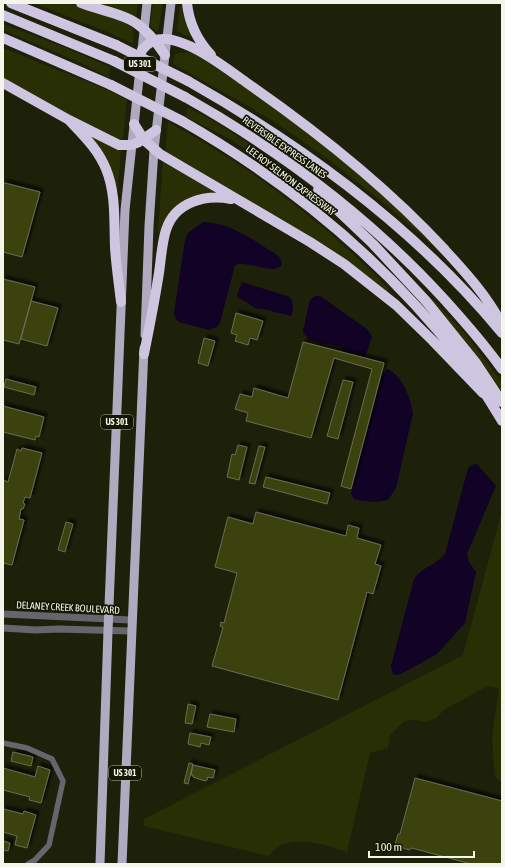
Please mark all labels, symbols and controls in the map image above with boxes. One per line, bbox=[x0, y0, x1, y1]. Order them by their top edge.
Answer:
road number: US 301 bbox=[124, 57, 156, 71]
street label: REVERSIBLE EXPRESS LANES bbox=[241, 114, 329, 181]
street label: LEE ROY SELMON EXPRESSWAY bbox=[244, 143, 338, 218]
road number: US 301 bbox=[101, 415, 133, 429]
street label: DELANEY CREEK BOULEVARD bbox=[16, 599, 120, 616]
road number: US 301 bbox=[109, 766, 141, 780]
scale bar bbox=[369, 833, 474, 859]
text: 100 m bbox=[375, 840, 402, 854]

